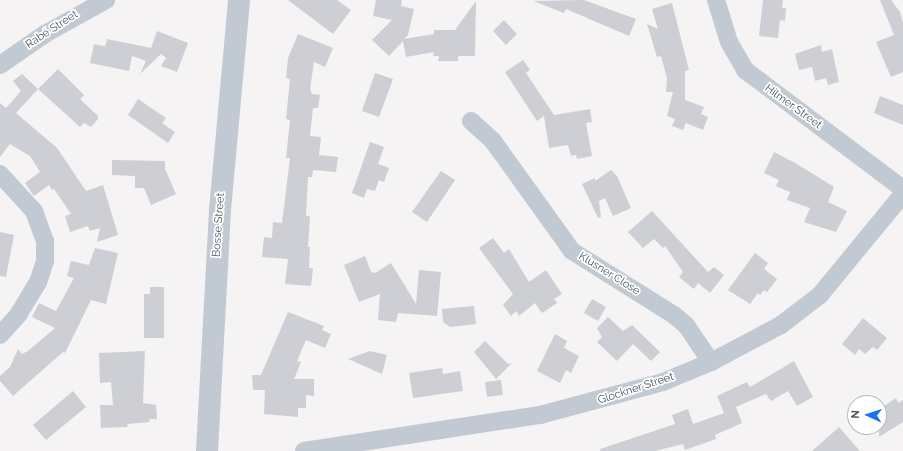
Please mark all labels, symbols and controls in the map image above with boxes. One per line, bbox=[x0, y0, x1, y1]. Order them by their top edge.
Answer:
street label: Rabé Street bbox=[23, 8, 81, 52]
street label: Hilmer Street bbox=[762, 82, 824, 132]
street label: Bosse Street bbox=[210, 192, 228, 258]
street label: Klusner Close bbox=[576, 250, 642, 298]
street label: Glockner Street bbox=[596, 370, 676, 408]
north arrow bbox=[847, 395, 887, 435]
text: N bbox=[849, 410, 862, 419]

